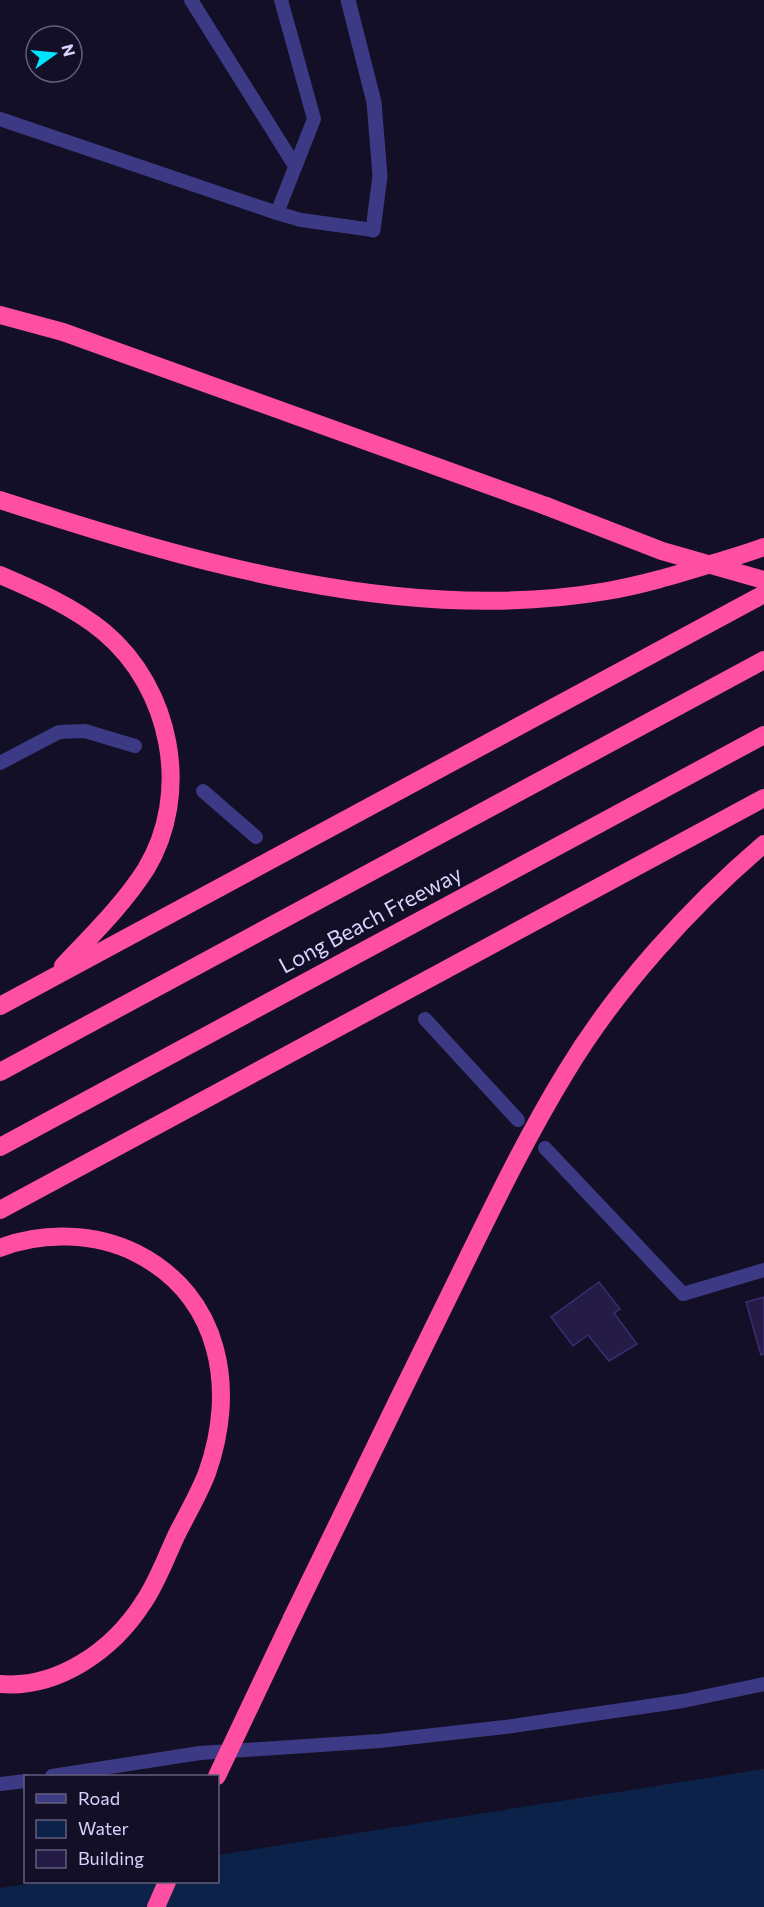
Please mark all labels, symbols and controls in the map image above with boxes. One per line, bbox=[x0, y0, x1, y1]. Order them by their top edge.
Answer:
north arrow bbox=[24, 24, 84, 84]
text: N bbox=[58, 42, 80, 58]
street label: Long Beach Freeway bbox=[274, 859, 466, 979]
legend bbox=[24, 1775, 219, 1883]
text: Road bbox=[78, 1787, 120, 1809]
text: Water bbox=[78, 1817, 129, 1839]
text: Building bbox=[78, 1847, 144, 1869]

